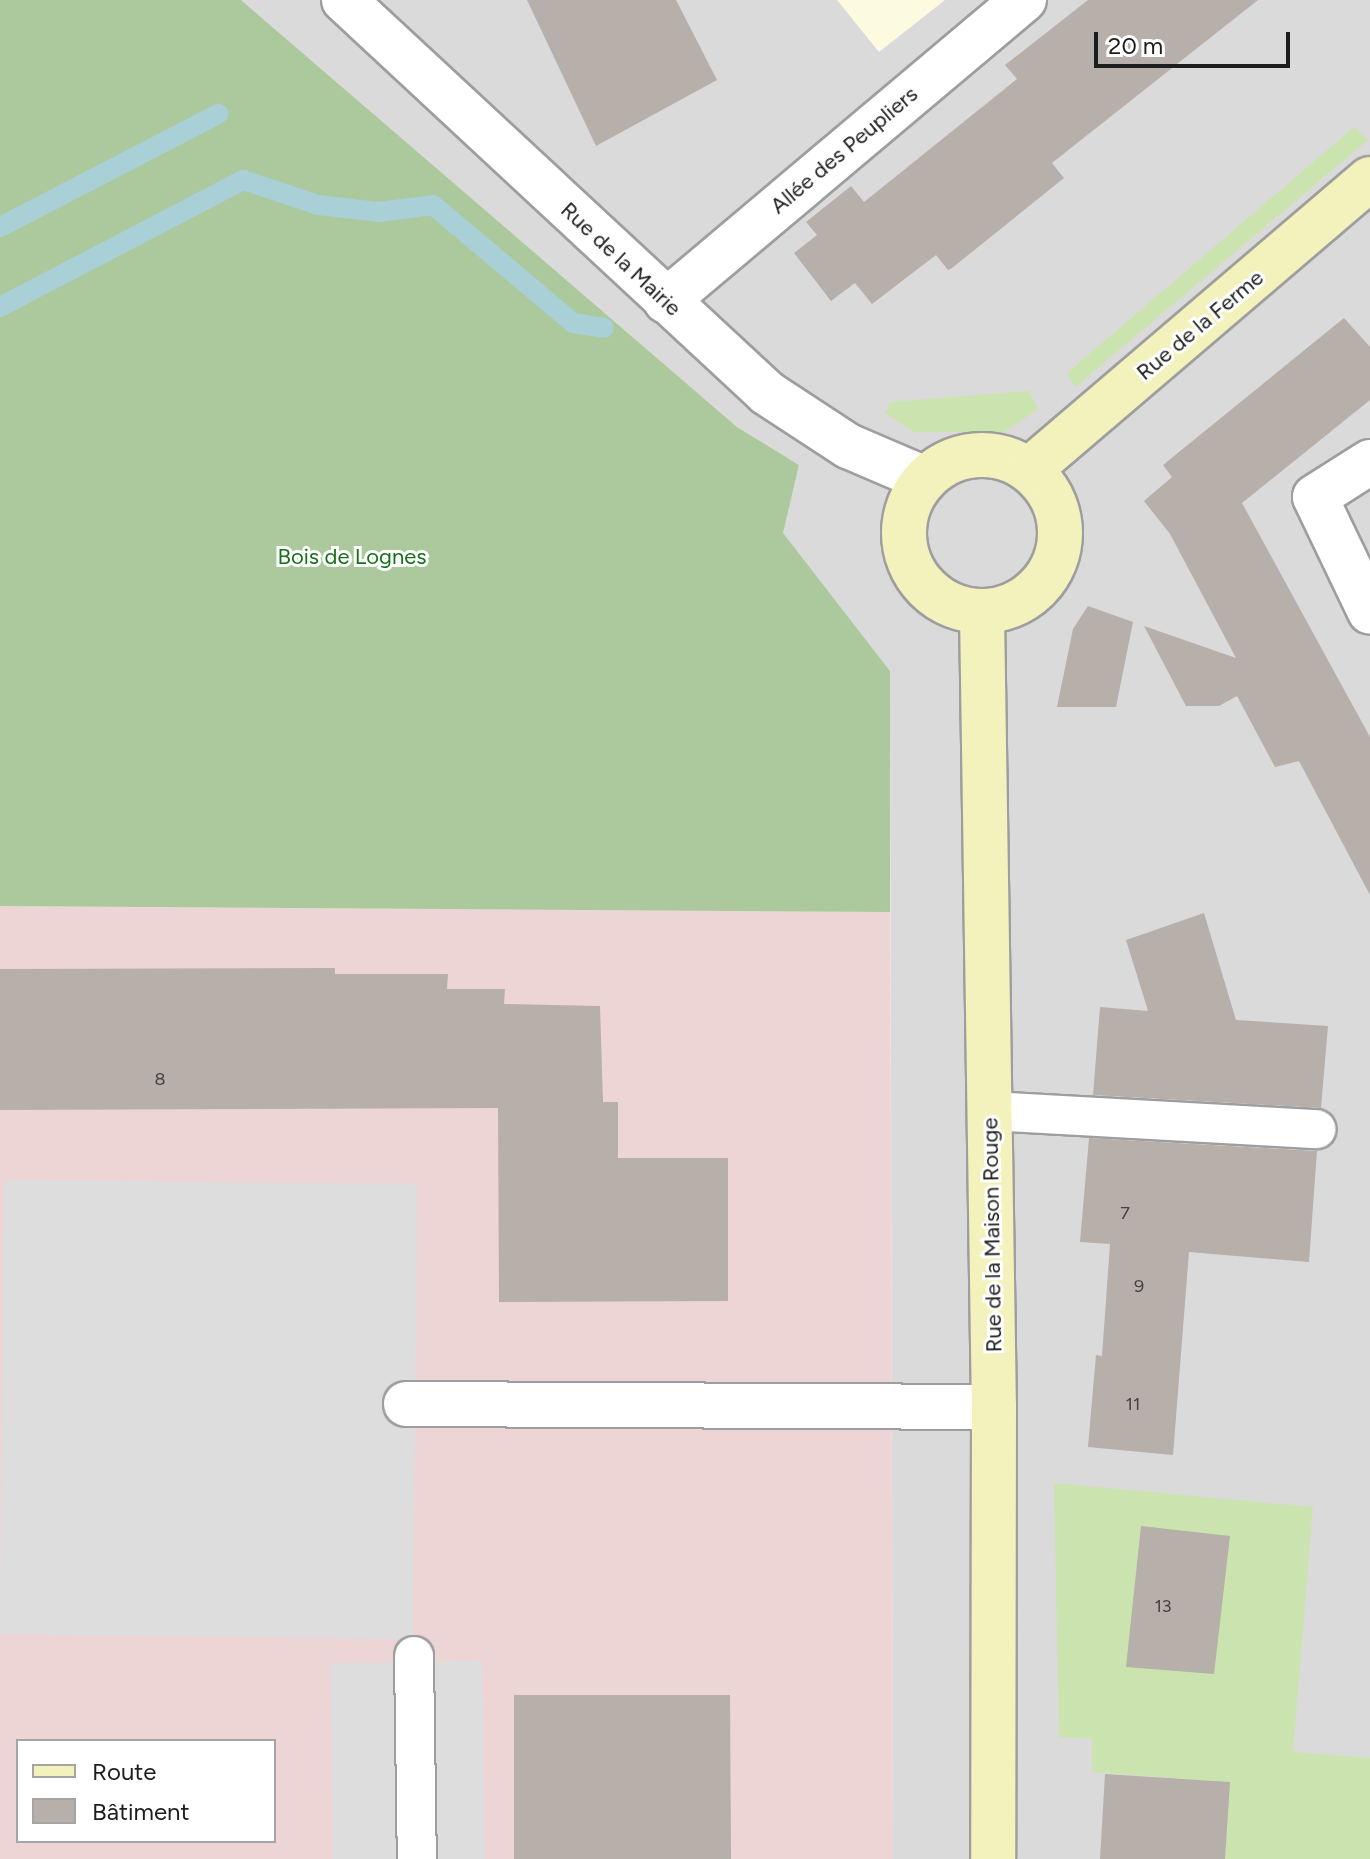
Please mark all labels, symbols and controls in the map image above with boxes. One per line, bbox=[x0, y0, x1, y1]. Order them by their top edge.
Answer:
scale bar bbox=[1098, 16, 1294, 66]
text: 20 m bbox=[1108, 31, 1163, 60]
street label: Allée des Peupliers bbox=[765, 81, 923, 219]
street label: Rue de la Mairie bbox=[555, 197, 687, 321]
street label: Rue de la Ferme bbox=[1131, 264, 1269, 386]
park label: Bois de Lognes bbox=[278, 544, 426, 570]
house number: 8 bbox=[154, 1068, 166, 1090]
street label: Rue de la Maison Rouge bbox=[977, 1117, 1007, 1353]
house number: 7 bbox=[1120, 1202, 1130, 1224]
house number: 9 bbox=[1134, 1275, 1144, 1297]
house number: 11 bbox=[1126, 1393, 1140, 1415]
house number: 13 bbox=[1154, 1595, 1172, 1617]
legend bbox=[16, 1739, 276, 1843]
text: Route bbox=[92, 1757, 156, 1786]
text: Bâtiment bbox=[92, 1797, 190, 1826]

